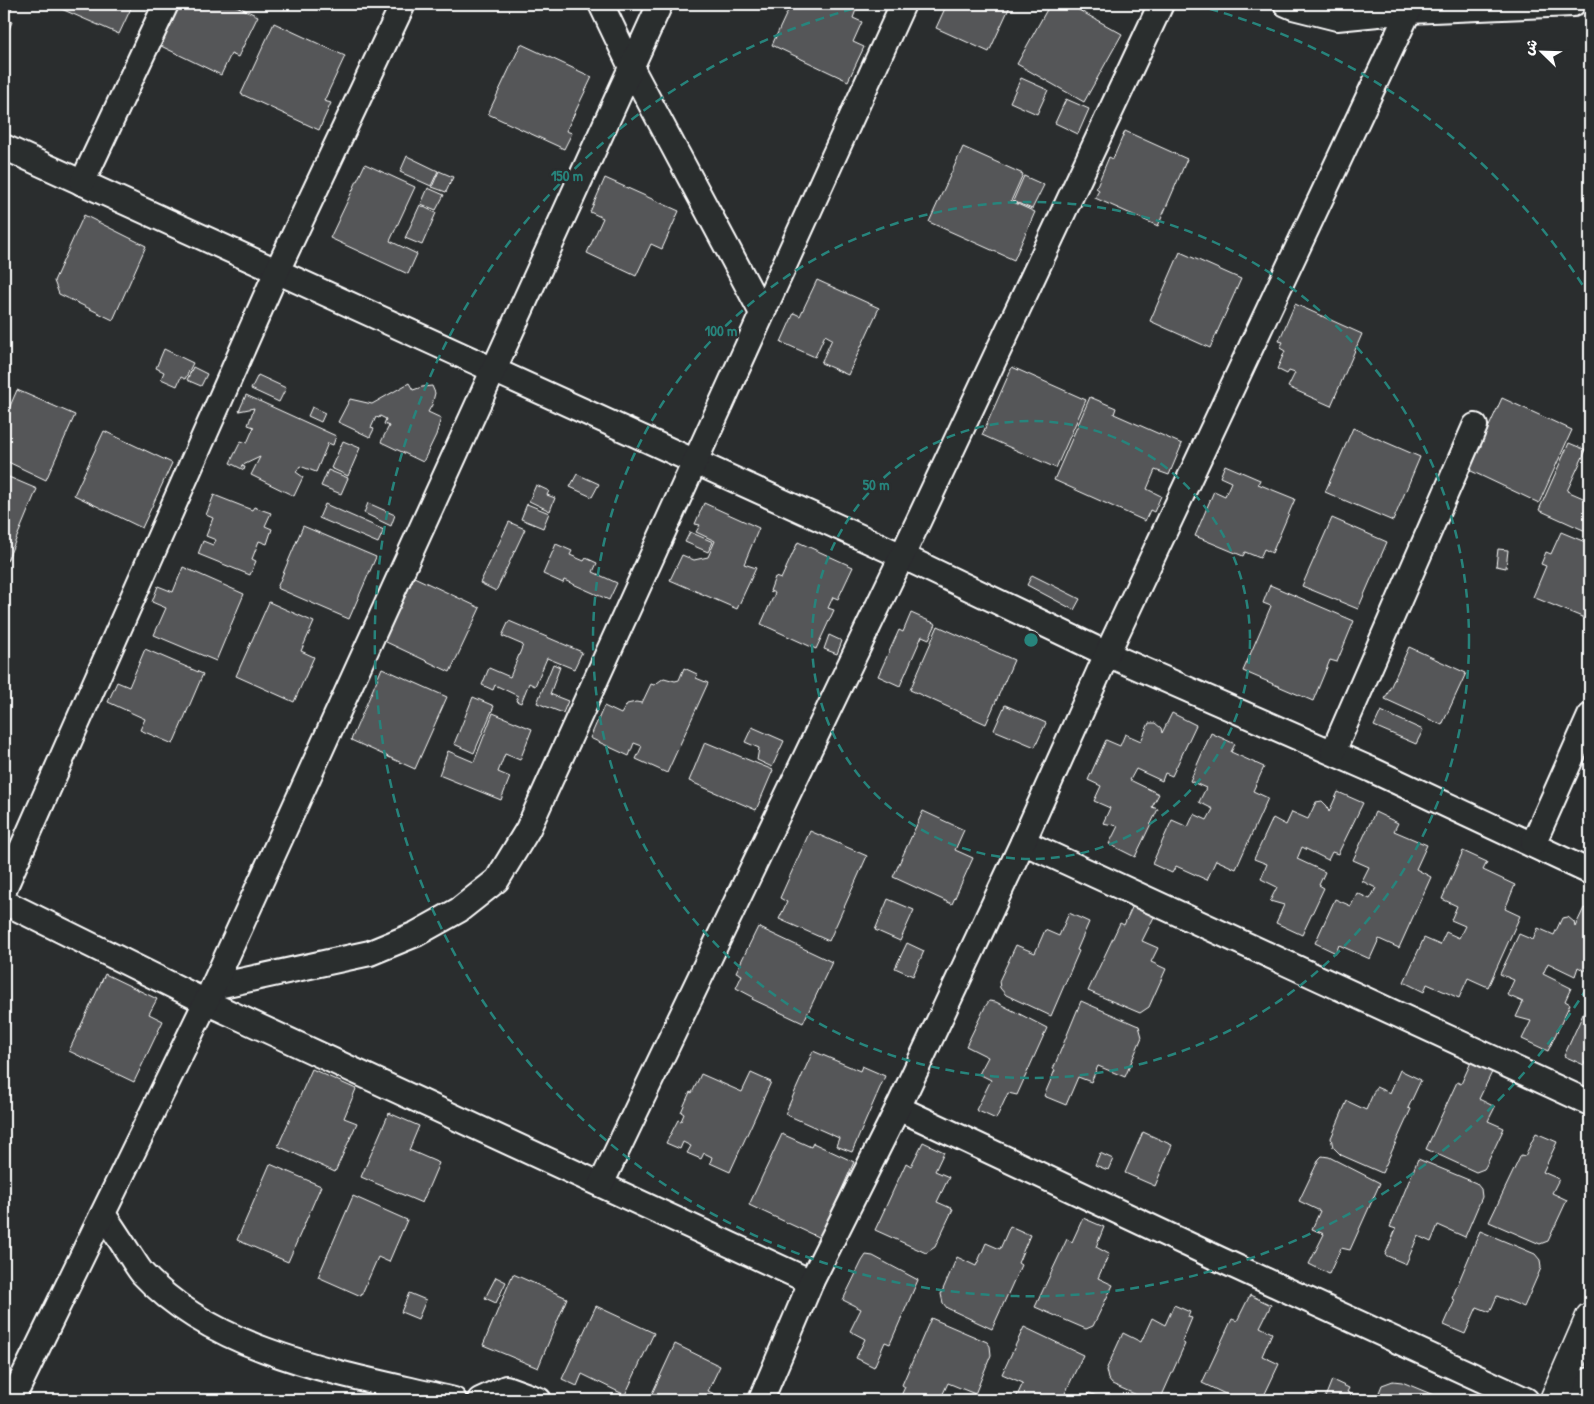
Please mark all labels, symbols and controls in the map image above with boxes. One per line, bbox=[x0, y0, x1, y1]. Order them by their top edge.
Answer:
north arrow bbox=[1516, 28, 1566, 78]
text: ش bbox=[1518, 36, 1541, 58]
text: 150 m bbox=[551, 165, 583, 186]
text: 100 m bbox=[705, 320, 737, 341]
text: 50 m bbox=[863, 474, 889, 495]
centre of rings bbox=[1022, 631, 1040, 649]

